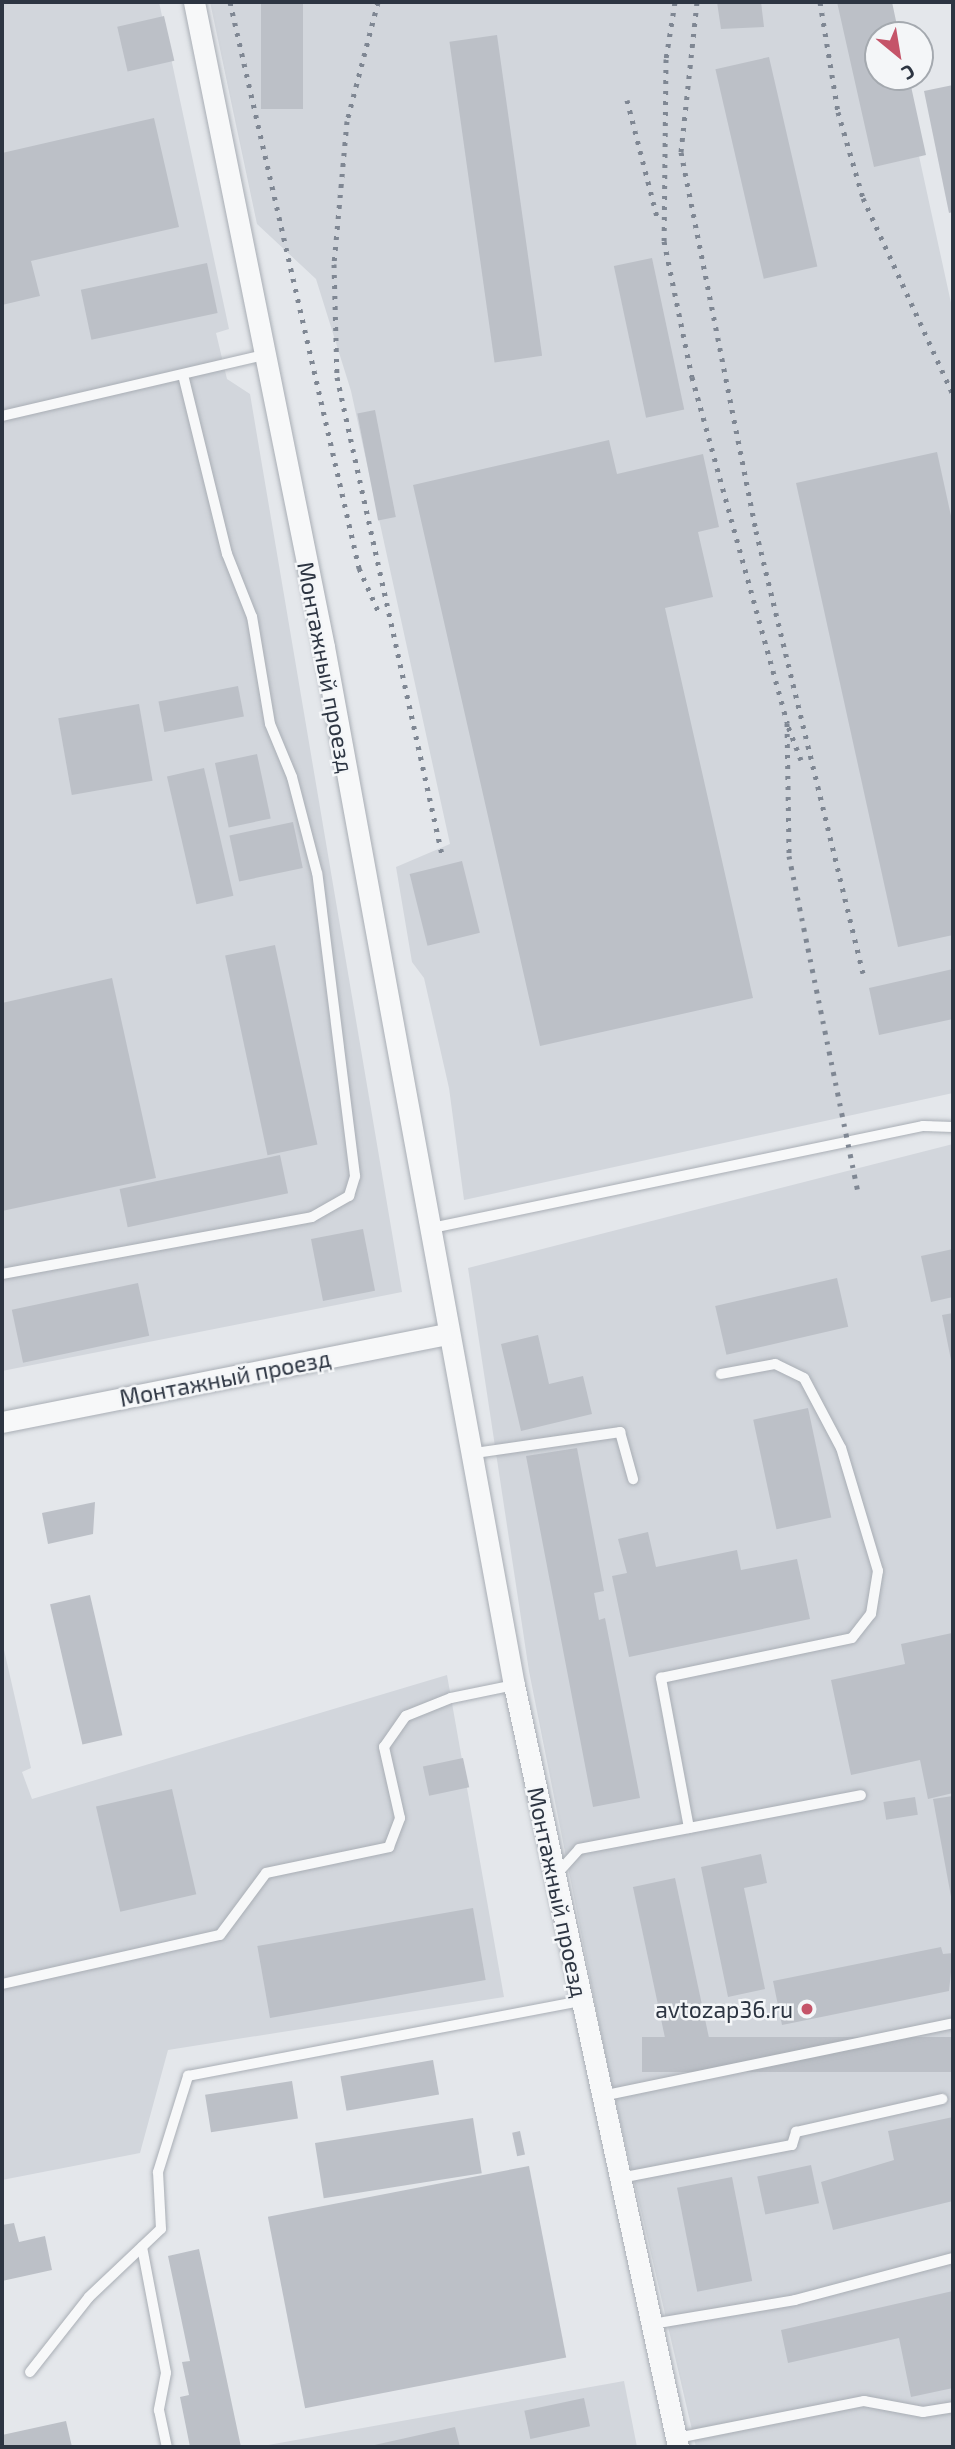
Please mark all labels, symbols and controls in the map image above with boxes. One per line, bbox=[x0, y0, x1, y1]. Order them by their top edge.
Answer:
north arrow bbox=[864, 21, 934, 91]
text: С bbox=[898, 60, 919, 86]
street label: Монтажный проезд bbox=[292, 559, 360, 775]
street label: Монтажный проезд bbox=[117, 1344, 333, 1412]
street label: Монтажный проезд bbox=[522, 1784, 594, 2000]
place label: avtozap36.ru bbox=[655, 1995, 793, 2023]
marker: avtozap36.ru bbox=[799, 2001, 815, 2017]

